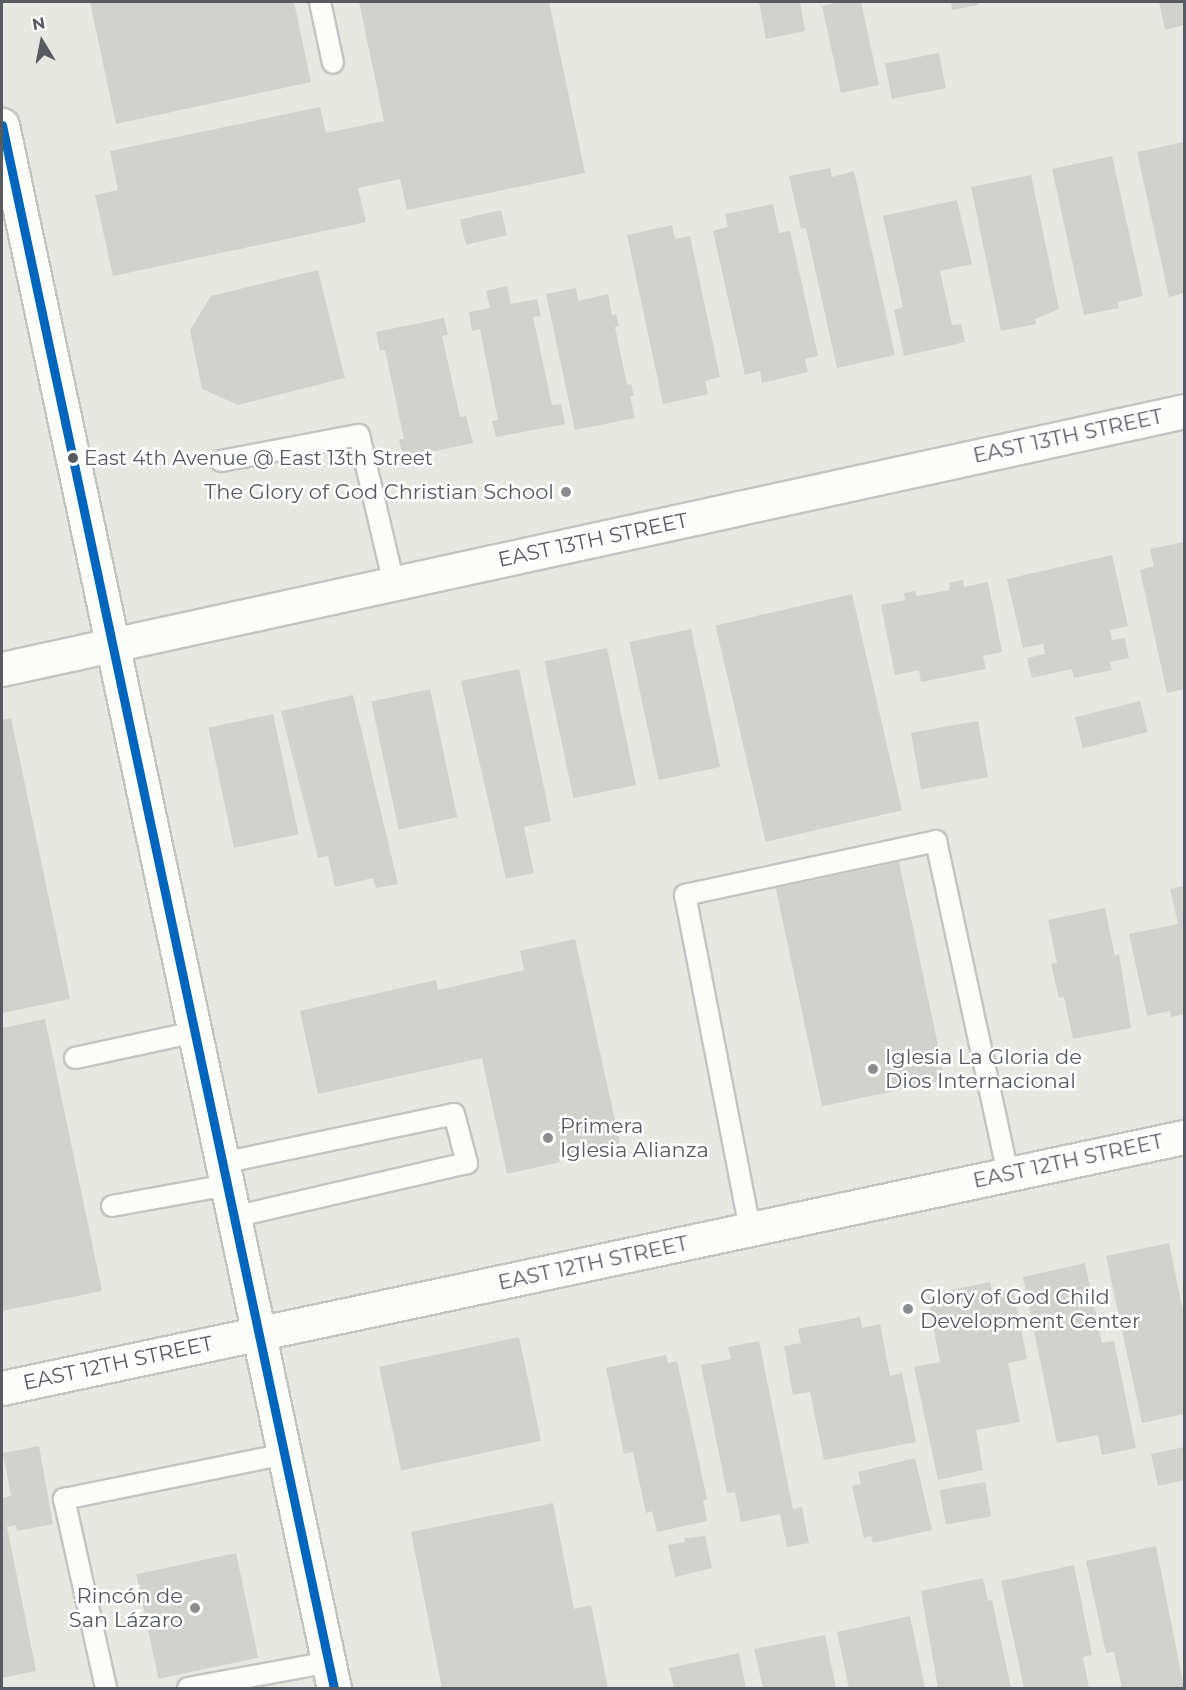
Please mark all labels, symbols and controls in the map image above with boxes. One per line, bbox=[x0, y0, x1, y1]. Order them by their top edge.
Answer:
north arrow bbox=[12, 12, 72, 72]
text: N bbox=[31, 13, 47, 34]
street label: EAST 13TH STREET bbox=[971, 404, 1165, 468]
place label: East 4th Avenue @ East 13th Street bbox=[84, 446, 433, 470]
marker: East 4th Avenue @ East 13th Street bbox=[67, 452, 79, 464]
place label: The Glory of God Christian School bbox=[204, 479, 554, 505]
marker: The Glory of God Christian School bbox=[559, 485, 573, 499]
street label: EAST 13TH STREET bbox=[496, 508, 690, 572]
place label: Iglesia La Gloria de Dios Internacional bbox=[885, 1044, 1082, 1094]
marker: Iglesia La Gloria de Dios Internacional bbox=[866, 1062, 880, 1076]
place label: Primera Iglesia Alianza bbox=[560, 1113, 709, 1163]
street label: EAST 12TH STREET bbox=[971, 1129, 1165, 1193]
marker: Primera Iglesia Alianza bbox=[541, 1131, 555, 1145]
street label: EAST 12TH STREET bbox=[496, 1231, 690, 1295]
place label: Glory of God Child Development Center bbox=[920, 1284, 1140, 1334]
marker: Glory of God Child Development Center bbox=[901, 1302, 915, 1316]
street label: EAST 12TH STREET bbox=[21, 1331, 215, 1395]
place label: Rincón de San Lázaro bbox=[69, 1583, 183, 1633]
marker: Rincón de San Lázaro bbox=[188, 1601, 202, 1615]

